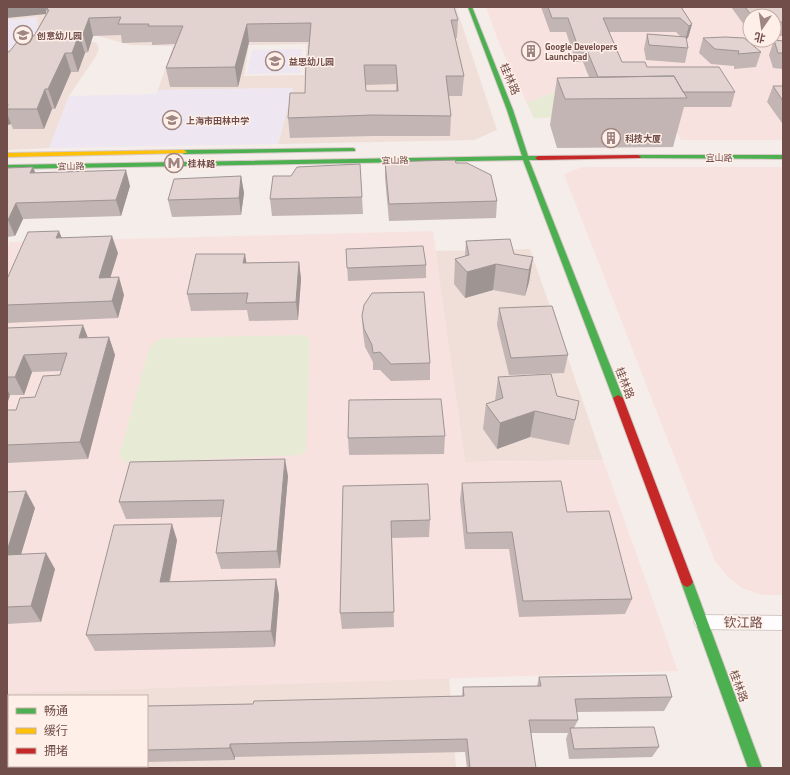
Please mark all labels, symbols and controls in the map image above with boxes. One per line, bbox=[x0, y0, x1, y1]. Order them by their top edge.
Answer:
north arrow bbox=[742, 8, 782, 48]
school or university icon: 创意幼儿园 bbox=[12, 24, 34, 46]
place label: 创意幼儿园 bbox=[36, 29, 82, 42]
text: 北 bbox=[753, 29, 767, 47]
building icon: Google Developers Launchpad bbox=[520, 40, 542, 62]
place label: Google Developers Launchpad bbox=[545, 40, 617, 63]
school or university icon: 益思幼儿园 bbox=[264, 50, 286, 72]
place label: 益思幼儿园 bbox=[289, 55, 334, 68]
street label: 桂林路 bbox=[496, 61, 524, 97]
school or university icon: 上海市田林中学 bbox=[161, 109, 183, 131]
place label: 上海市田林中学 bbox=[186, 114, 249, 127]
building icon: 科技大厦 bbox=[600, 127, 622, 149]
place label: 科技大厦 bbox=[625, 132, 661, 145]
street label: 宜山路 bbox=[705, 151, 733, 164]
metro station icon: 桂林路 bbox=[163, 152, 185, 174]
street label: 宜山路 bbox=[381, 153, 409, 167]
place label: 桂林路 bbox=[187, 157, 216, 170]
street label: 宜山路 bbox=[57, 159, 85, 173]
street label: 桂林路 bbox=[612, 365, 638, 401]
street label: 钦江路 bbox=[723, 612, 763, 632]
street label: 桂林路 bbox=[726, 668, 752, 704]
legend bbox=[8, 695, 148, 767]
text: 畅通 bbox=[44, 701, 68, 720]
text: 缓行 bbox=[44, 721, 68, 740]
text: 拥堵 bbox=[44, 741, 68, 760]

